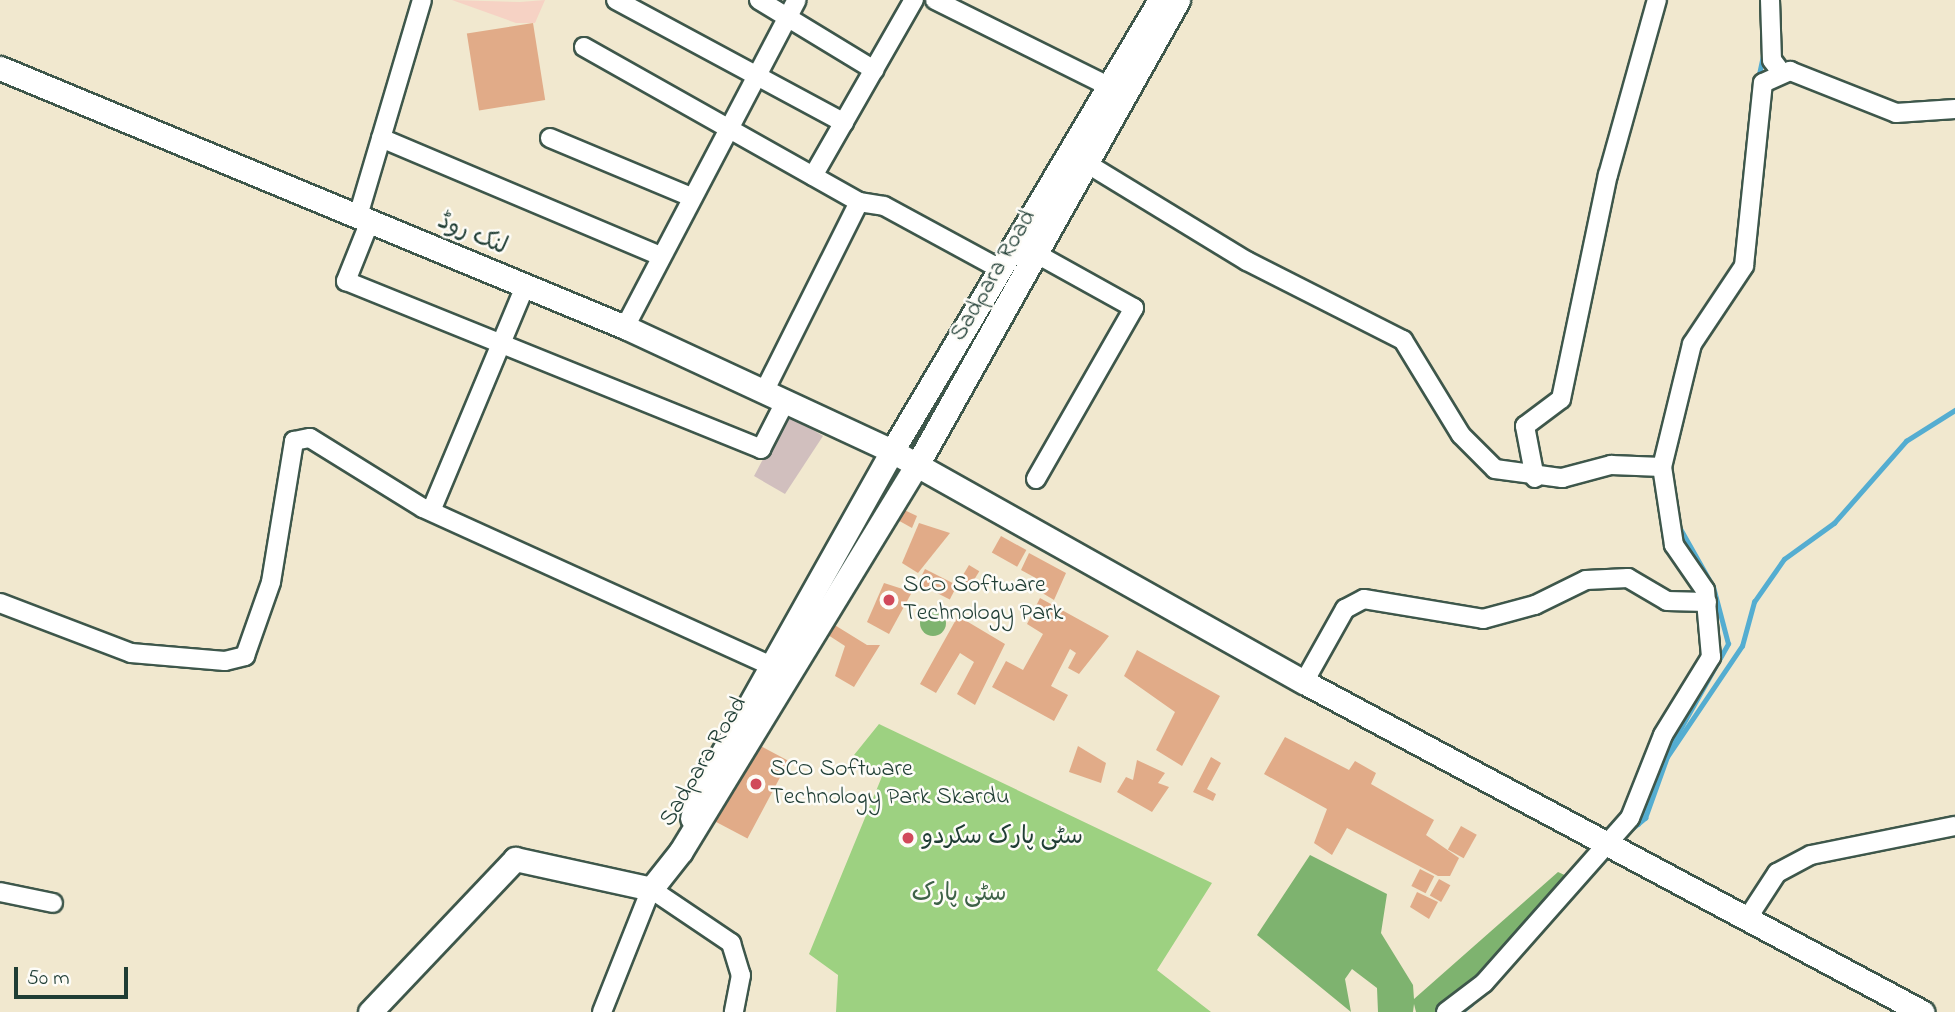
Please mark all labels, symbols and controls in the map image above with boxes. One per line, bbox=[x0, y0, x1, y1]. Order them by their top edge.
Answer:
street label: Sadpara Road bbox=[945, 205, 1043, 347]
street label: لنک روڈ bbox=[433, 208, 511, 262]
place label: SCO Software Technology Park bbox=[903, 572, 1063, 628]
marker: SCO Software Technology Park bbox=[881, 592, 897, 608]
street label: Sadpara Road bbox=[654, 692, 754, 832]
place label: SCO Software Technology Park Skardu bbox=[770, 756, 1010, 812]
marker: SCO Software Technology Park Skardu bbox=[748, 776, 764, 792]
place label: سٹی پارک سکردو bbox=[922, 824, 1083, 852]
marker: سٹی پارک سکردو bbox=[900, 830, 916, 846]
park label: سٹی پارک bbox=[911, 881, 1007, 909]
scale bar bbox=[18, 953, 131, 997]
text: 50 m bbox=[27, 964, 70, 994]

